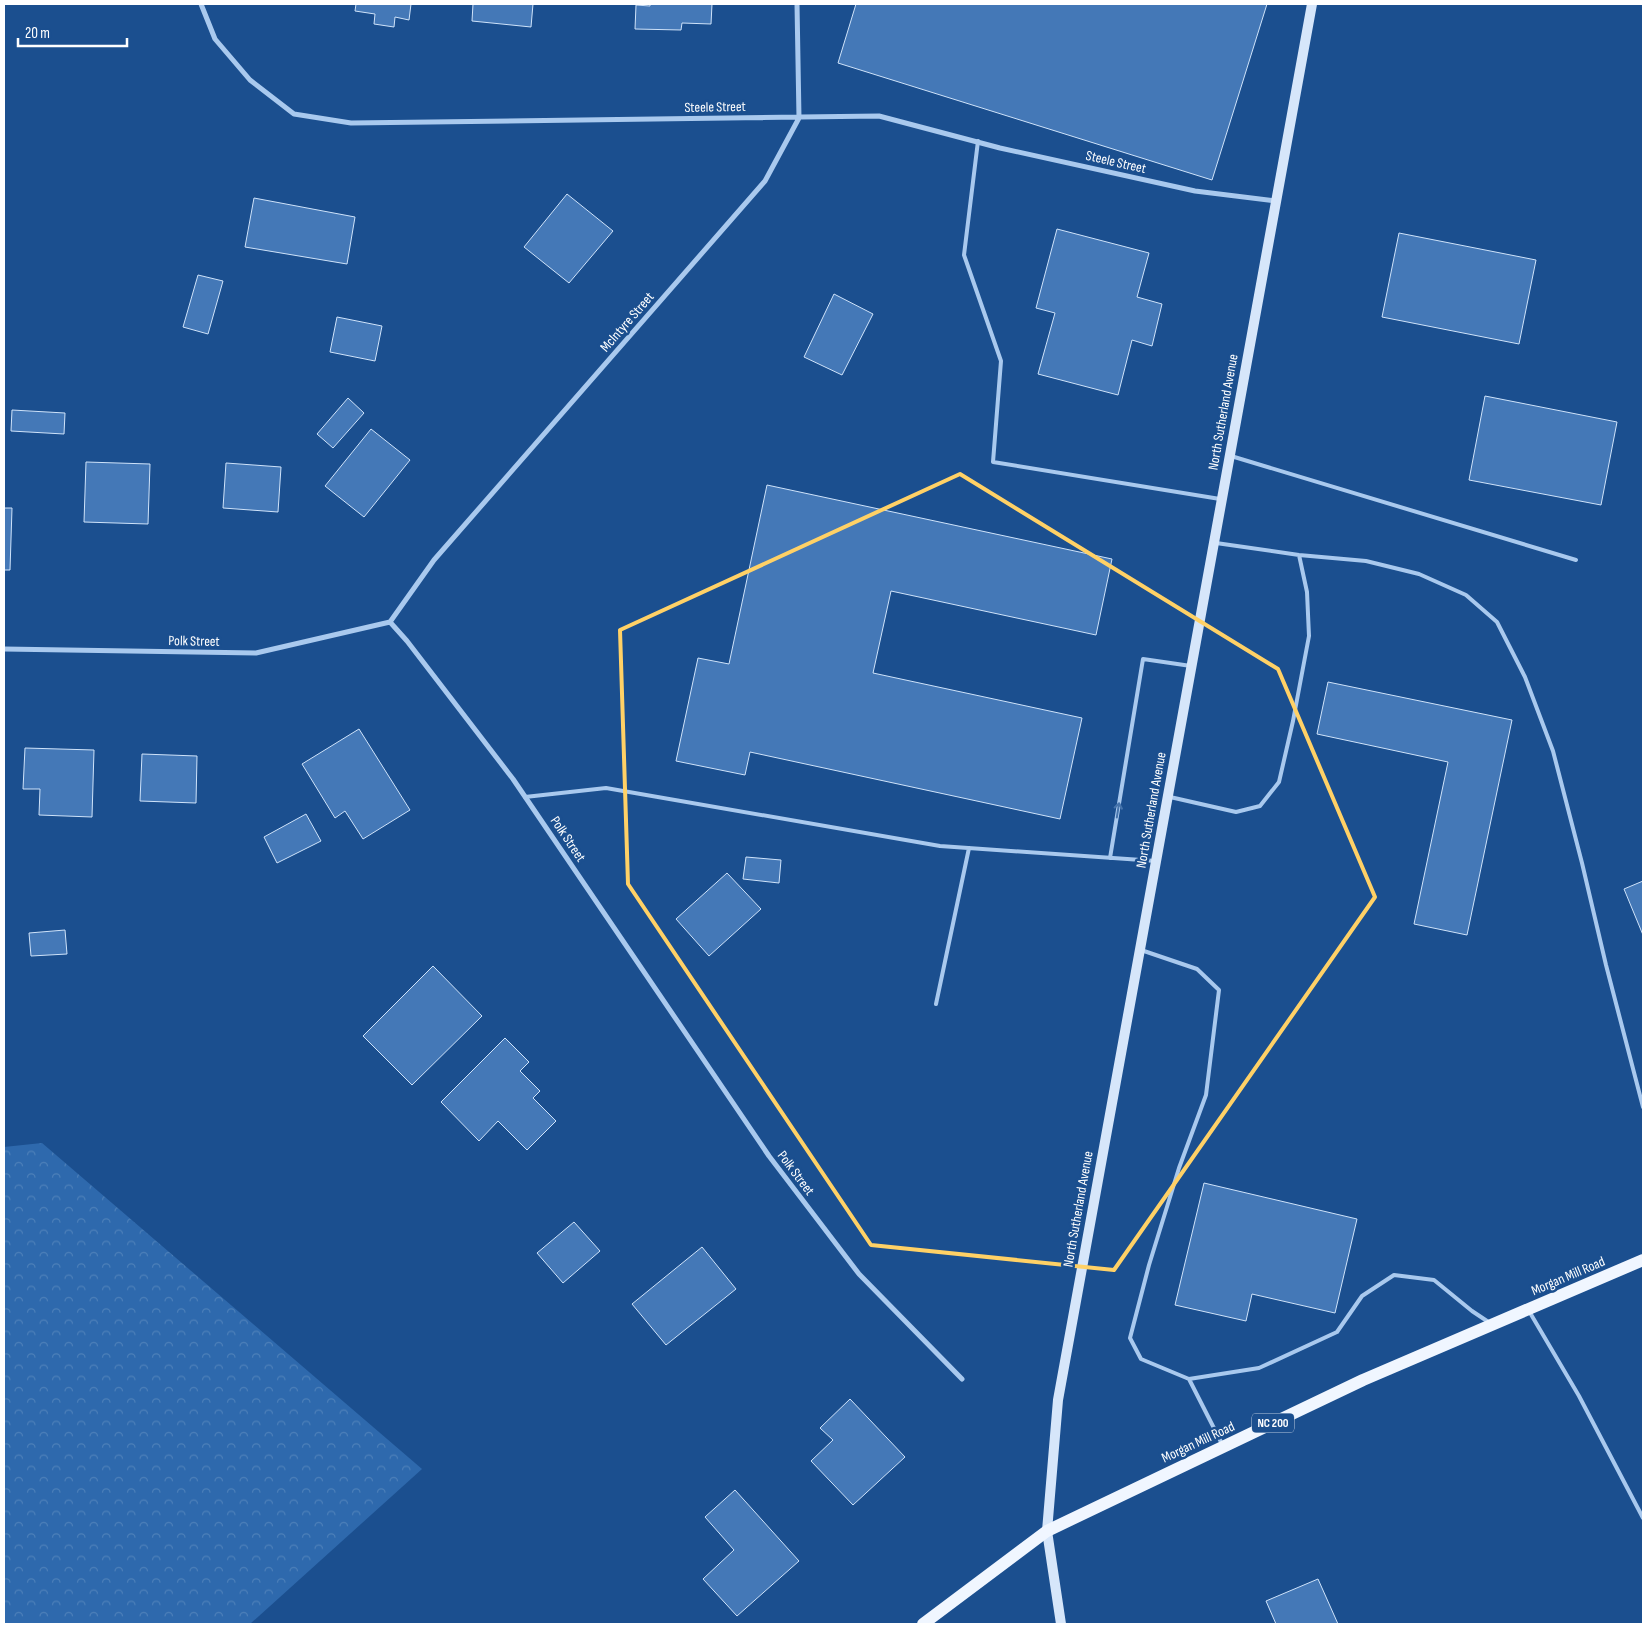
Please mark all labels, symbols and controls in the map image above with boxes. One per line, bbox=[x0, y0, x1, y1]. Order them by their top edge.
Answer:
scale bar bbox=[18, 15, 126, 47]
text: 20 m bbox=[25, 24, 50, 43]
street label: Steele Street bbox=[684, 98, 746, 116]
street label: Steele Street bbox=[1084, 147, 1148, 177]
street label: McIntyre Street bbox=[596, 289, 658, 355]
street label: North Sutherland Avenue bbox=[1204, 353, 1242, 471]
street label: Polk Street bbox=[168, 632, 220, 650]
street label: North Sutherland Avenue bbox=[1132, 751, 1170, 869]
one-way arrow bbox=[1113, 802, 1123, 818]
street label: Polk Street bbox=[547, 813, 589, 865]
street label: Polk Street bbox=[774, 1147, 818, 1199]
street label: North Sutherland Avenue bbox=[1059, 1150, 1097, 1268]
street label: Morgan Mill Road bbox=[1529, 1253, 1608, 1299]
road number: NC 200 bbox=[1252, 1414, 1294, 1432]
street label: Morgan Mill Road bbox=[1159, 1418, 1237, 1466]

